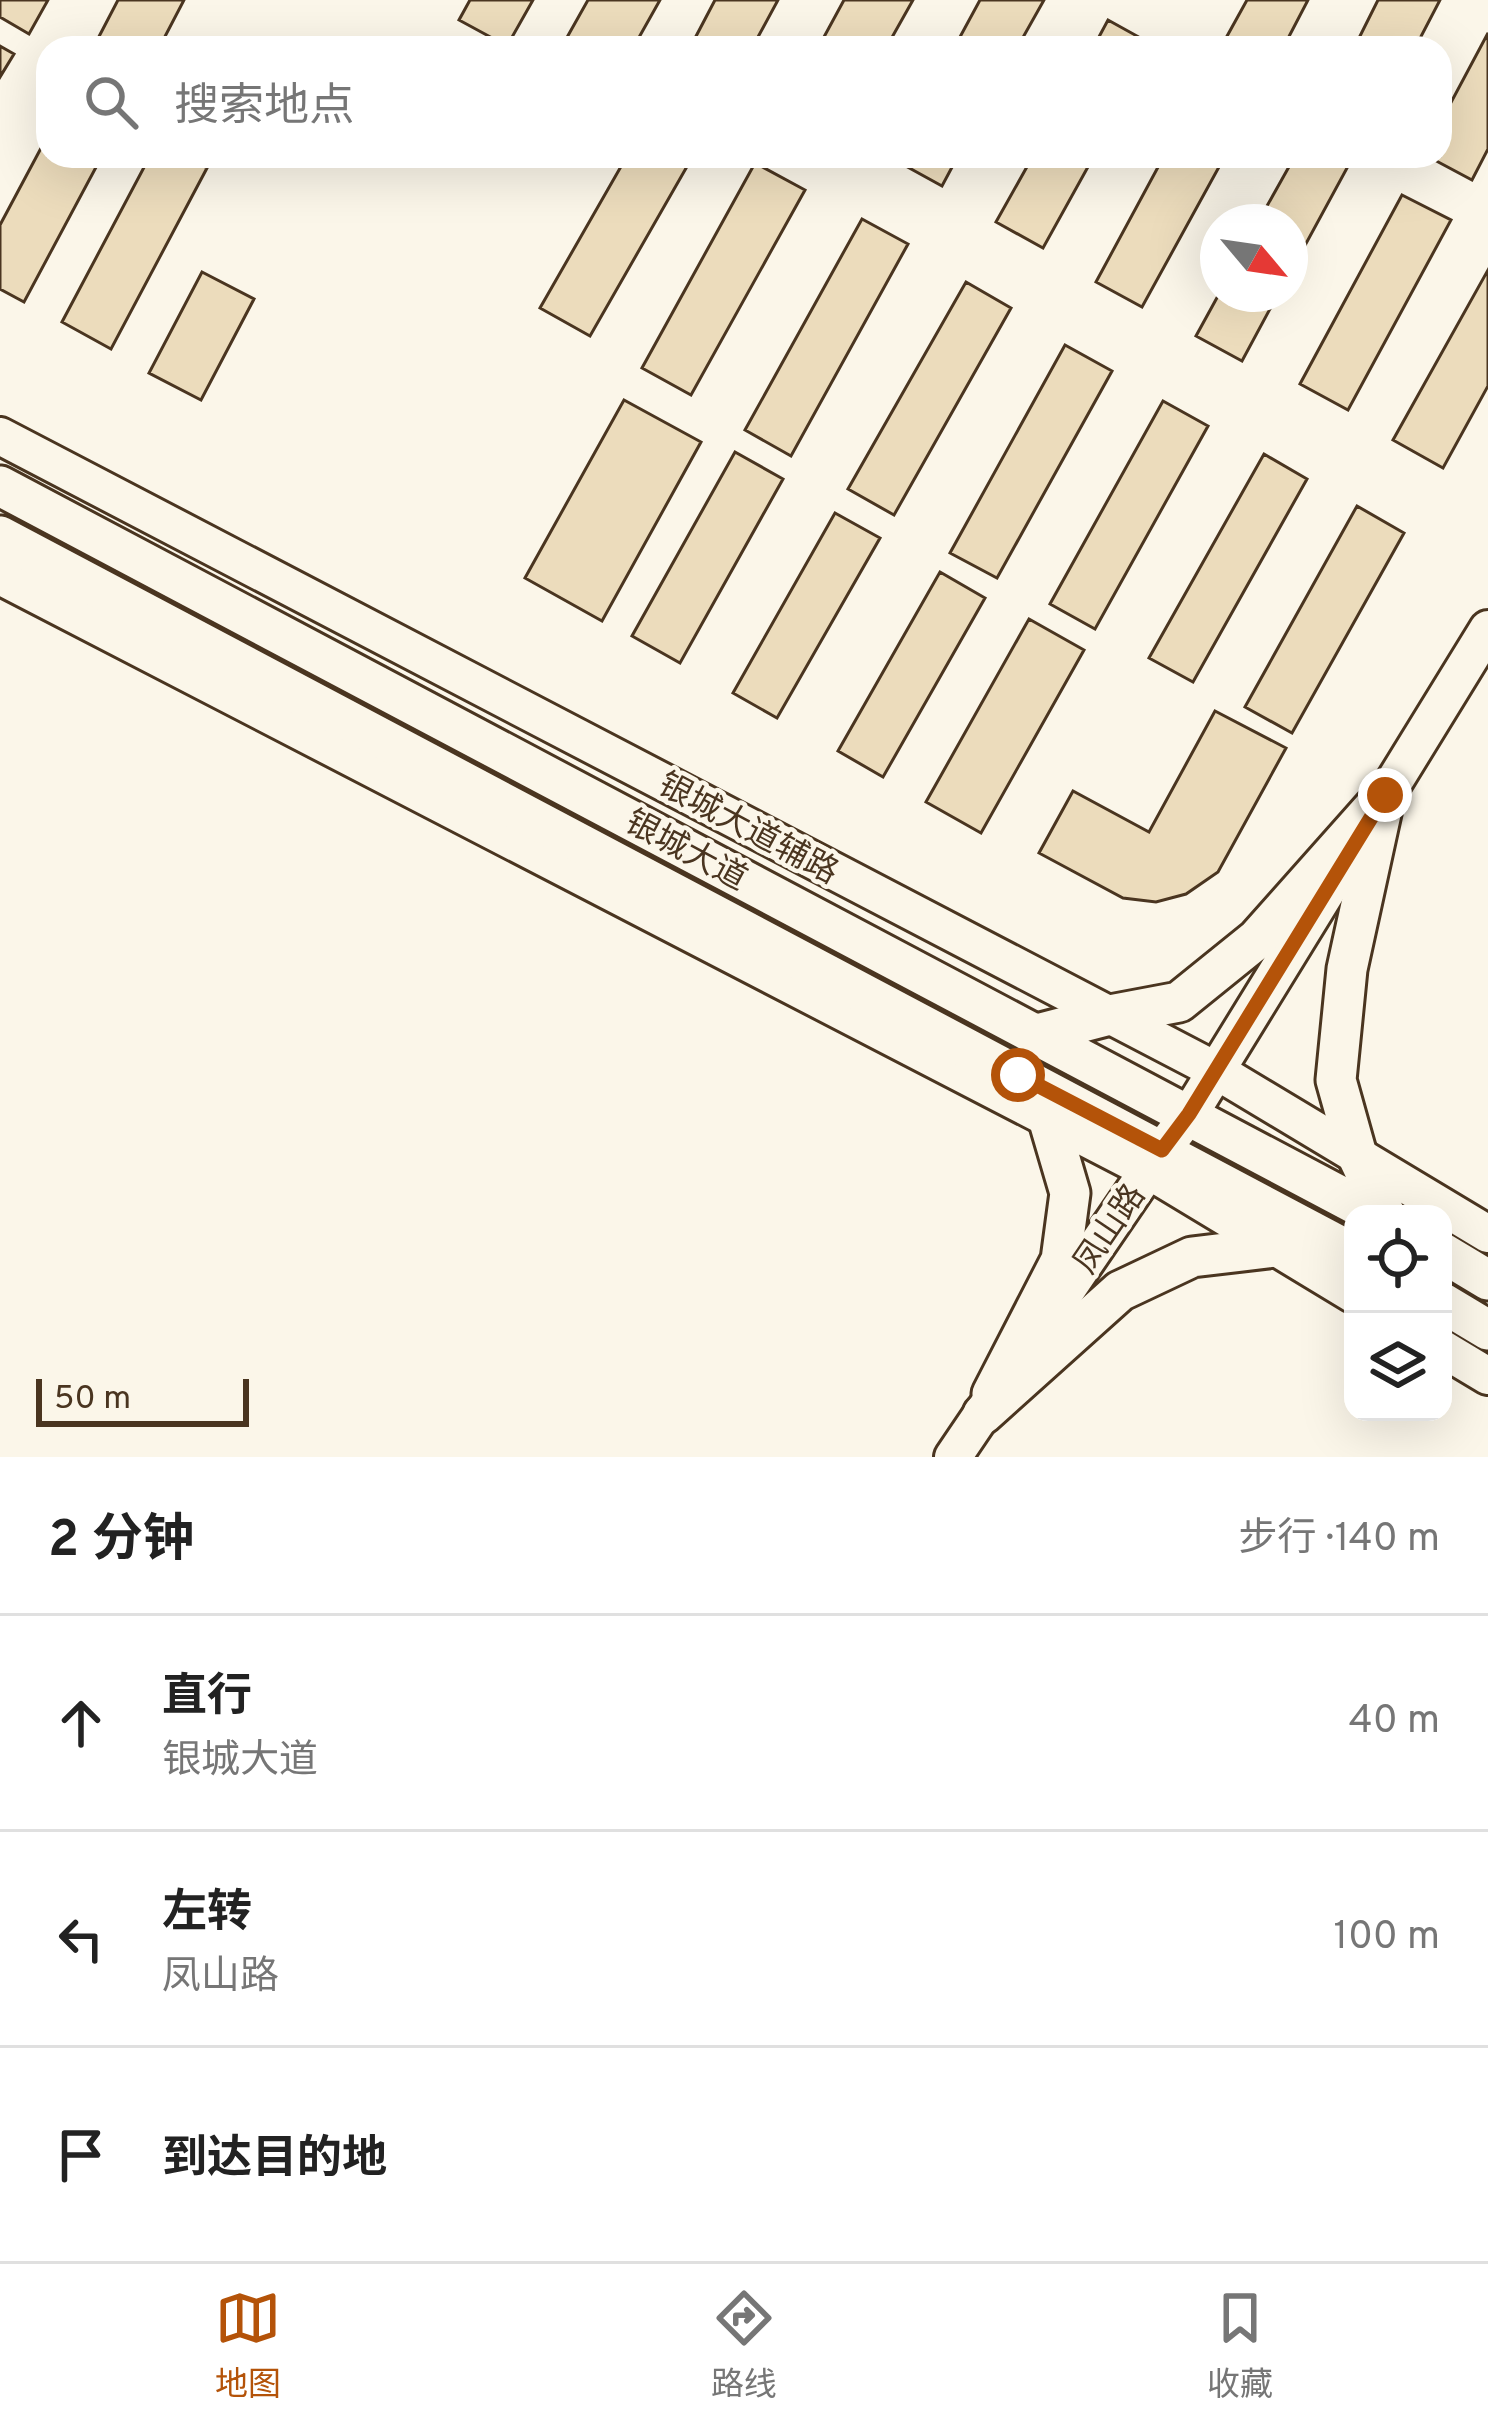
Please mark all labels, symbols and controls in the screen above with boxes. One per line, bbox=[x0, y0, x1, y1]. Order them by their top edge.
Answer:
search box bbox=[36, 36, 1452, 168]
icon: search bbox=[78, 69, 144, 135]
text: 搜索地点 bbox=[174, 80, 354, 137]
north arrow bbox=[1200, 204, 1308, 312]
street label: 银城大道辅路 bbox=[652, 763, 846, 891]
route end bbox=[1358, 768, 1412, 822]
street label: 银城大道 bbox=[619, 801, 755, 897]
route start bbox=[991, 1048, 1045, 1102]
street label: 凤山路 bbox=[1066, 1177, 1156, 1283]
map controls bbox=[1344, 1205, 1452, 1421]
button: locate bbox=[1344, 1205, 1452, 1313]
button: layers bbox=[1344, 1313, 1452, 1421]
scale bar bbox=[36, 1373, 249, 1426]
text: 50 m bbox=[54, 1379, 131, 1421]
text: 2 分钟 bbox=[48, 1510, 194, 1575]
text: 步行 · 140 m bbox=[1238, 1516, 1440, 1565]
text: 直行 bbox=[162, 1670, 252, 1727]
icon: ahead bbox=[48, 1690, 114, 1756]
text: 40 m bbox=[1349, 1698, 1440, 1747]
text: 银城大道 bbox=[162, 1738, 318, 1787]
text: 左转 bbox=[162, 1886, 252, 1943]
icon: left bbox=[48, 1906, 114, 1972]
text: 100 m bbox=[1333, 1914, 1440, 1963]
text: 凤山路 bbox=[162, 1954, 279, 2003]
icon: arrive bbox=[48, 2122, 114, 2188]
text: 到达目的地 bbox=[162, 2132, 387, 2189]
tab: 地图 bbox=[215, 2285, 281, 2408]
tab: 路线 bbox=[711, 2285, 777, 2408]
tab: 收藏 bbox=[1207, 2285, 1273, 2408]

